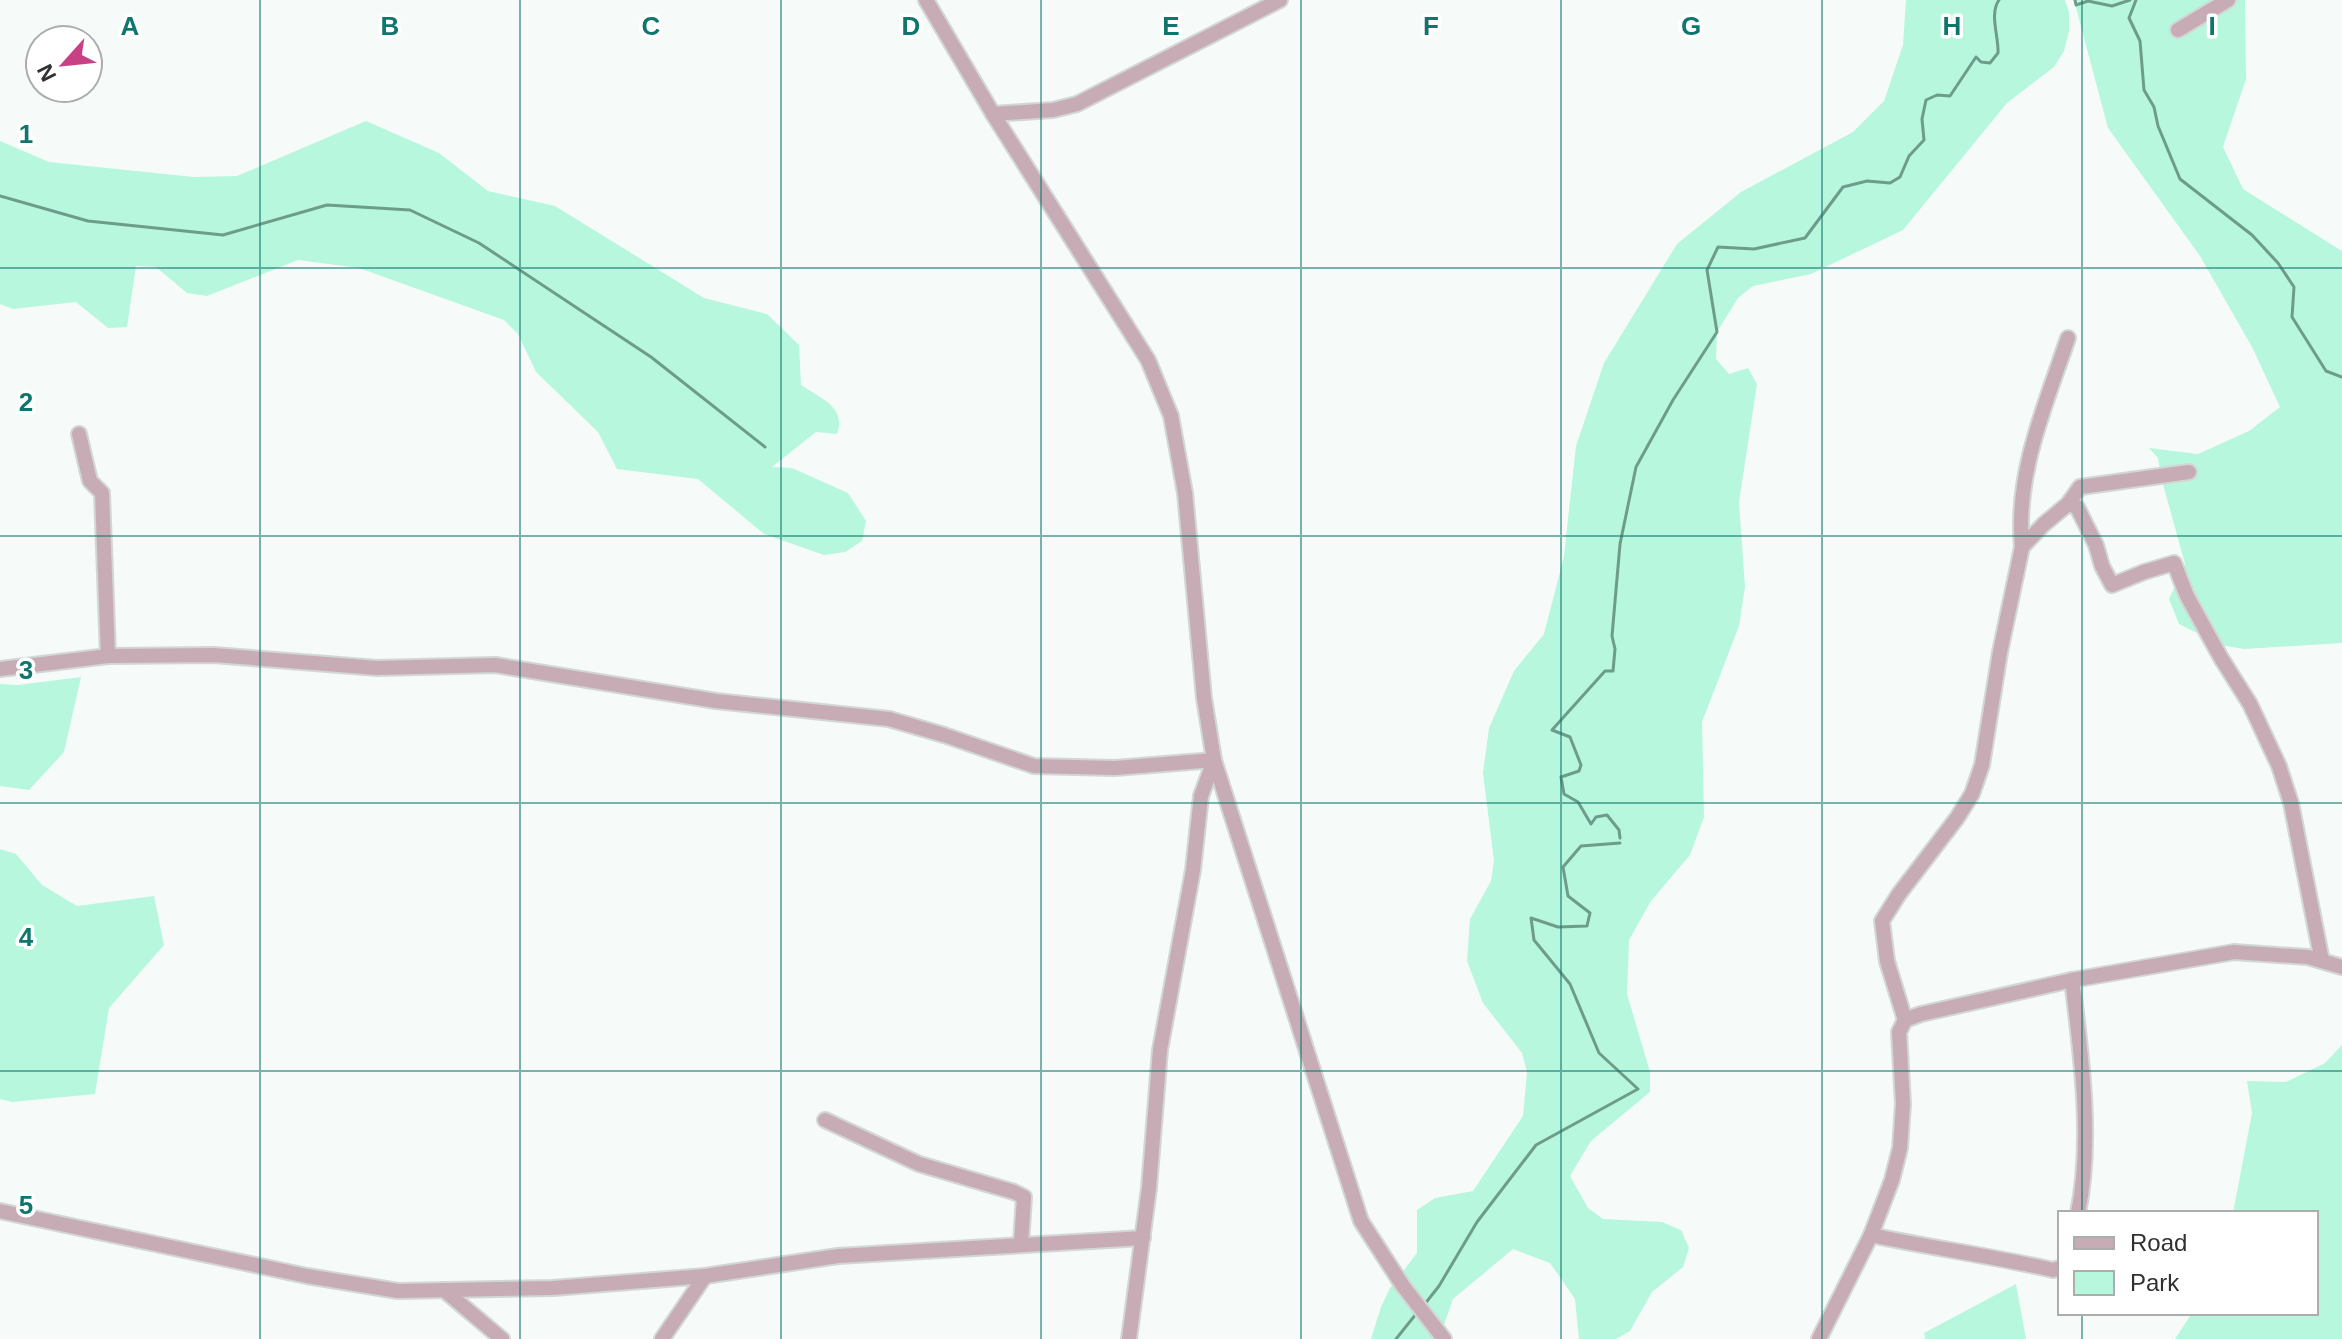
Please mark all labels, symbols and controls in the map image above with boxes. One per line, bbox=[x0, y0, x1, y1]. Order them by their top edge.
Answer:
text: A bbox=[121, 11, 140, 41]
text: B bbox=[381, 11, 399, 41]
text: C bbox=[642, 11, 661, 41]
text: D bbox=[902, 11, 920, 41]
text: E bbox=[1162, 11, 1180, 41]
text: F bbox=[1423, 11, 1439, 41]
text: G bbox=[1681, 11, 1701, 41]
text: H bbox=[1943, 11, 1961, 41]
text: I bbox=[2208, 11, 2216, 41]
north arrow bbox=[24, 24, 104, 104]
text: N bbox=[32, 60, 61, 86]
text: 1 bbox=[19, 119, 33, 149]
text: 2 bbox=[19, 387, 33, 417]
text: 3 bbox=[19, 655, 33, 685]
text: 4 bbox=[19, 922, 34, 952]
text: 5 bbox=[19, 1190, 33, 1220]
legend bbox=[2058, 1211, 2318, 1315]
text: Road bbox=[2130, 1229, 2187, 1256]
text: Park bbox=[2130, 1269, 2180, 1296]

